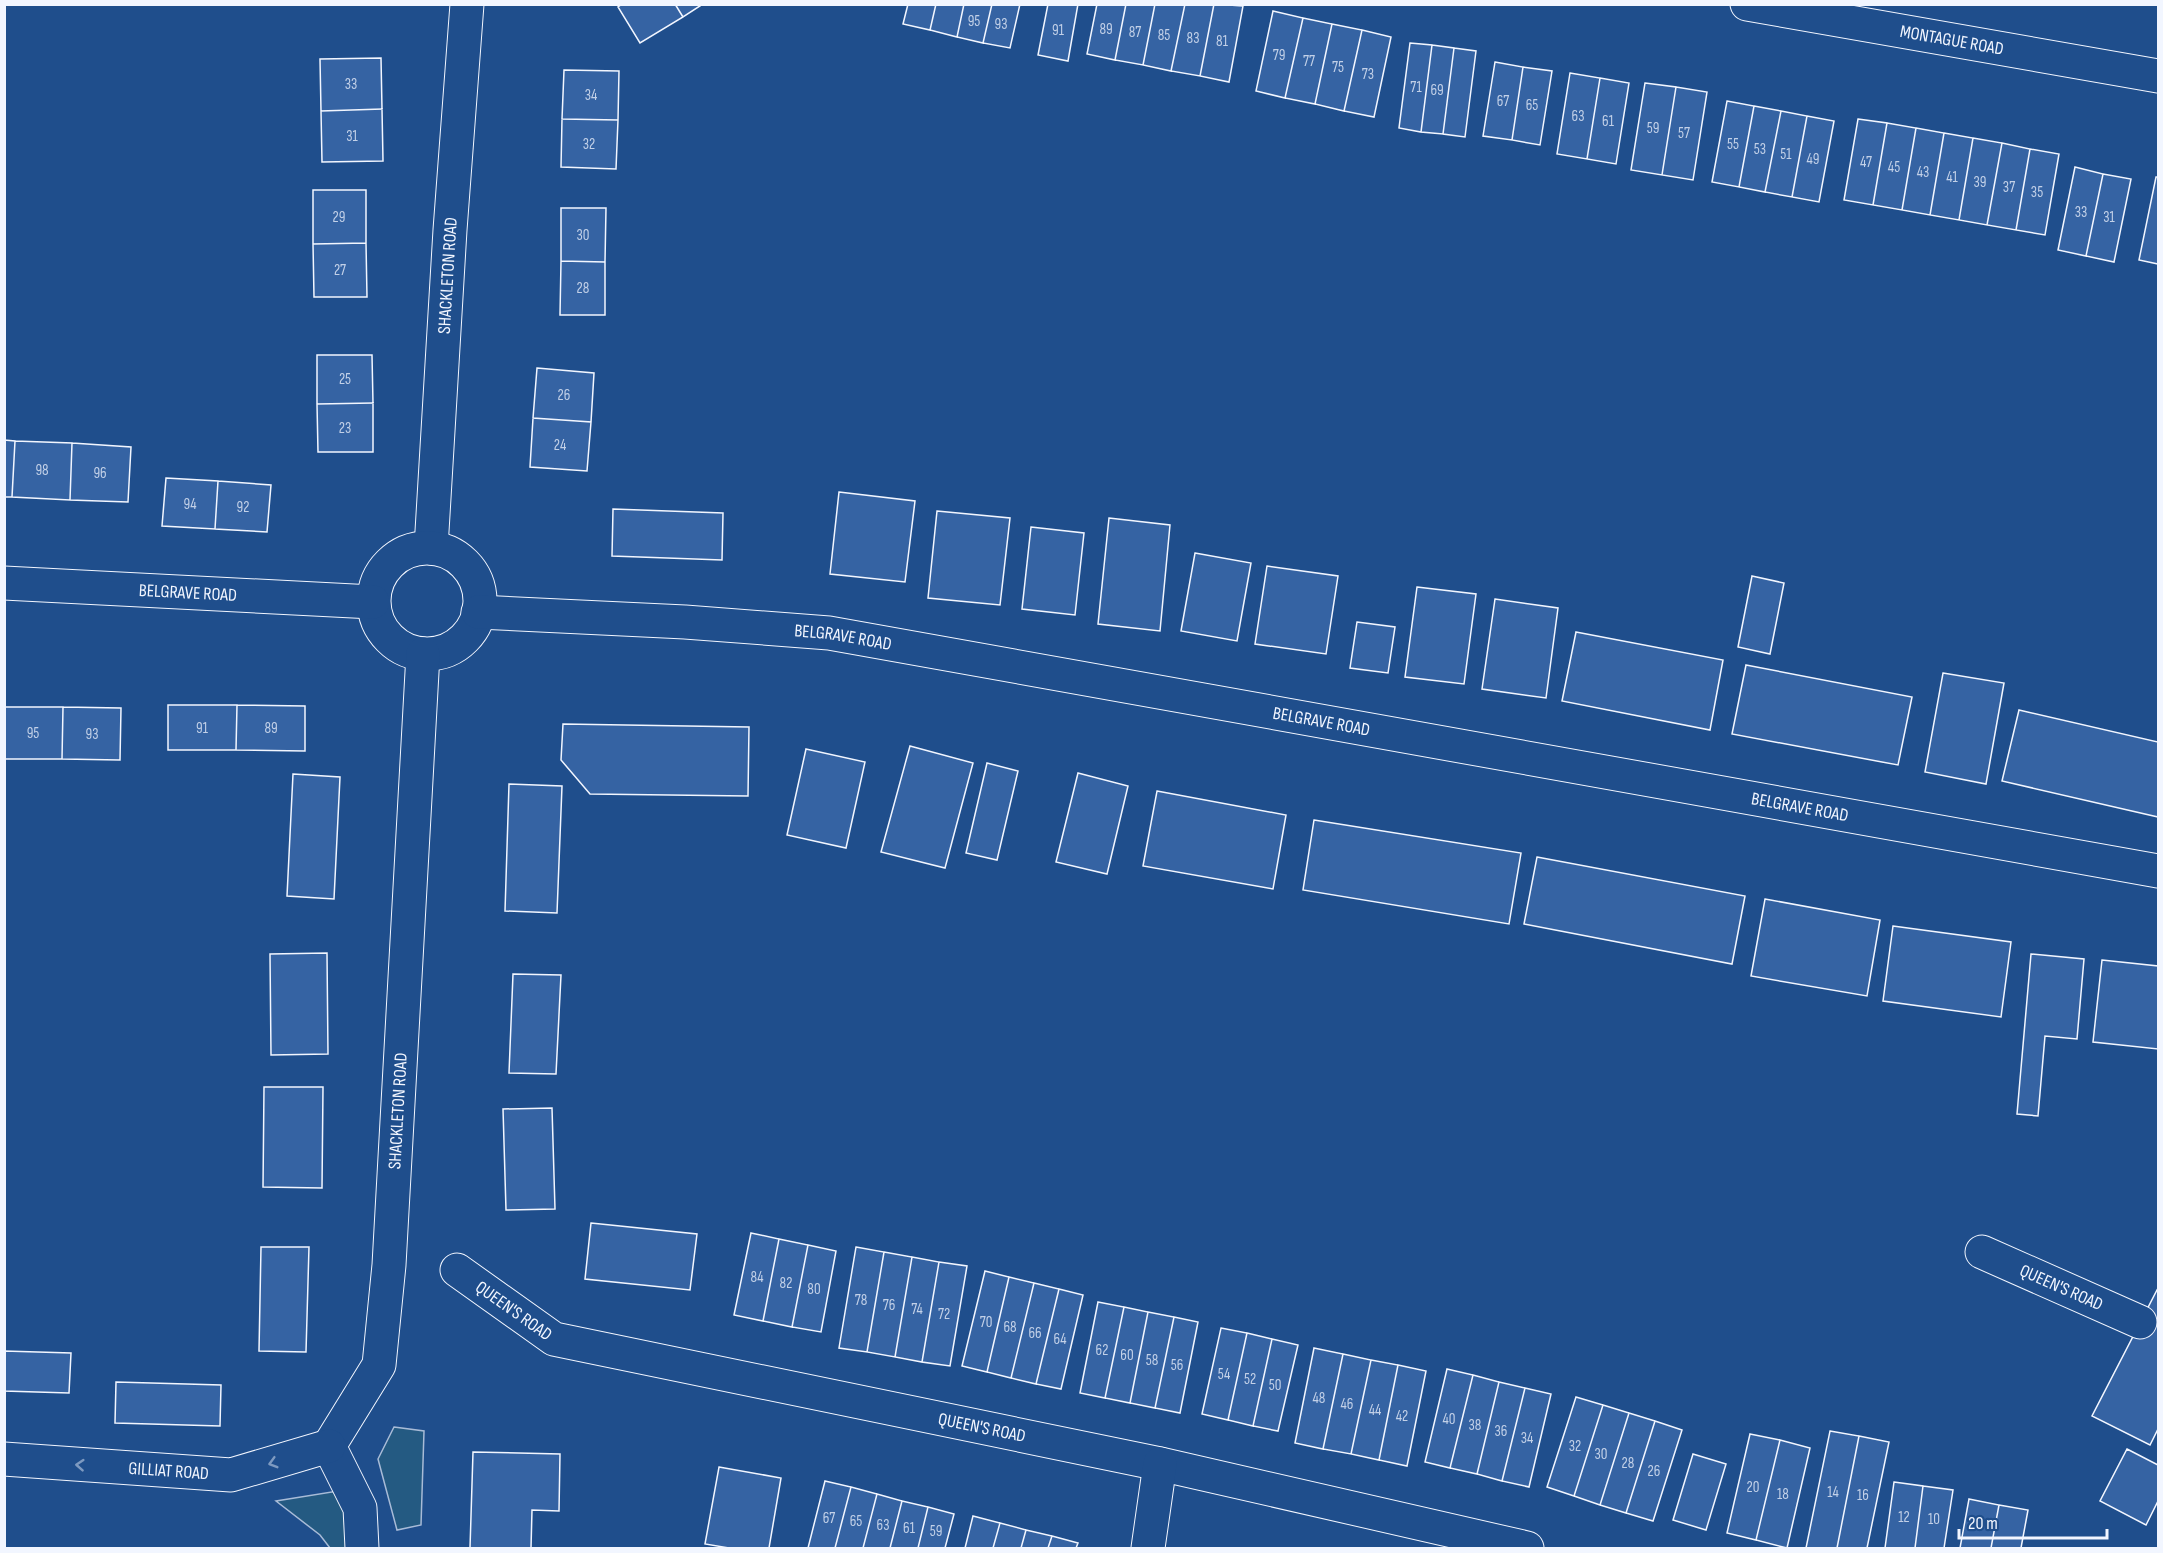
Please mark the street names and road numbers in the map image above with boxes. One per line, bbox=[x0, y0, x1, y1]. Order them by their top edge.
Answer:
street label: MONTAGUE ROAD bbox=[1898, 21, 2005, 60]
street label: SHACKLETON ROAD bbox=[434, 216, 462, 334]
street label: BELGRAVE ROAD bbox=[138, 580, 237, 606]
street label: BELGRAVE ROAD bbox=[794, 620, 893, 655]
street label: BELGRAVE ROAD bbox=[1271, 703, 1372, 741]
street label: BELGRAVE ROAD bbox=[1750, 788, 1850, 826]
street label: SHACKLETON ROAD bbox=[384, 1052, 412, 1170]
street label: QUEEN'S ROAD bbox=[2016, 1260, 2106, 1315]
street label: QUEEN'S ROAD bbox=[471, 1277, 556, 1345]
street label: QUEEN'S ROAD bbox=[936, 1409, 1027, 1447]
street label: GILLIAT ROAD bbox=[128, 1458, 209, 1484]

